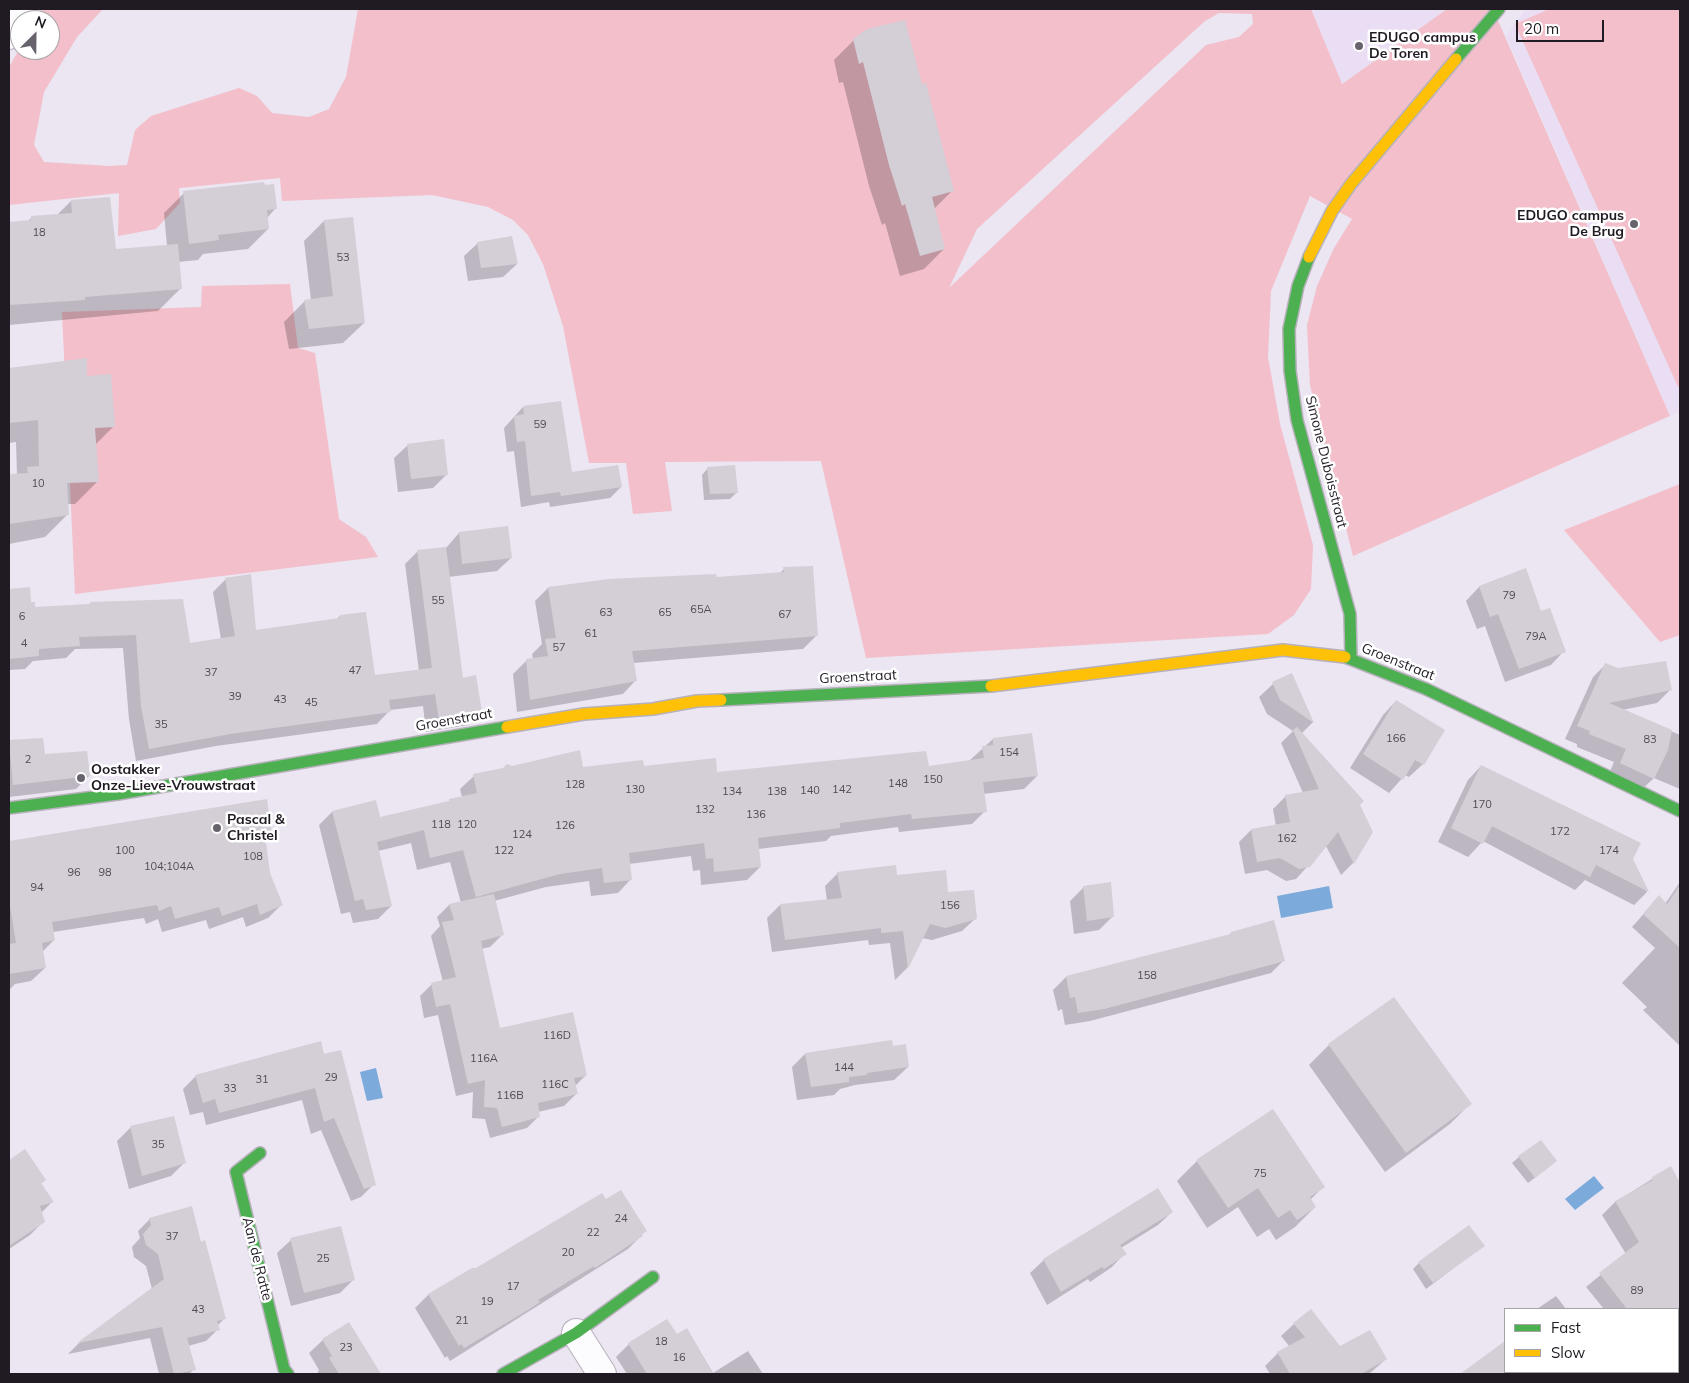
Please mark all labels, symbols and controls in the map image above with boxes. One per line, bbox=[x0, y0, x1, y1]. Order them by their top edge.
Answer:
north arrow bbox=[10, 10, 60, 60]
scale bar bbox=[1519, 10, 1606, 42]
text: N bbox=[32, 12, 49, 32]
text: 20 m bbox=[1524, 19, 1559, 38]
place label: EDUGO campus De Toren bbox=[1369, 30, 1476, 62]
marker: EDUGO campus De Toren bbox=[1353, 40, 1365, 52]
place label: EDUGO campus De Brug bbox=[1517, 208, 1624, 240]
marker: EDUGO campus De Brug bbox=[1628, 218, 1640, 230]
house number: 18 bbox=[32, 226, 46, 240]
house number: 53 bbox=[336, 251, 350, 265]
street label: Simone Duboisstraat bbox=[1301, 394, 1351, 530]
house number: 59 bbox=[533, 418, 547, 432]
house number: 10 bbox=[31, 477, 45, 491]
house number: 79 bbox=[1502, 589, 1516, 603]
house number: 55 bbox=[431, 594, 445, 608]
house number: 65A bbox=[690, 603, 712, 617]
house number: 63 bbox=[599, 606, 613, 620]
house number: 65 bbox=[658, 606, 672, 620]
house number: 67 bbox=[778, 608, 792, 622]
house number: 6 bbox=[19, 610, 25, 624]
house number: 61 bbox=[584, 627, 598, 641]
house number: 79A bbox=[1525, 630, 1547, 644]
house number: 4 bbox=[21, 637, 27, 651]
street label: Groenstraat bbox=[1359, 640, 1437, 684]
house number: 57 bbox=[552, 641, 566, 655]
house number: 47 bbox=[348, 664, 362, 678]
house number: 37 bbox=[204, 666, 218, 680]
street label: Groenstraat bbox=[819, 667, 897, 687]
house number: 39 bbox=[228, 690, 242, 704]
house number: 43 bbox=[273, 693, 287, 707]
house number: 45 bbox=[304, 696, 318, 710]
street label: Groenstraat bbox=[414, 705, 494, 735]
house number: 35 bbox=[154, 718, 168, 732]
house number: 166 bbox=[1386, 732, 1406, 746]
house number: 83 bbox=[1643, 733, 1657, 747]
house number: 154 bbox=[999, 746, 1019, 760]
house number: 2 bbox=[25, 753, 31, 767]
place label: Oostakker Onze-Lieve-Vrouwstraat bbox=[91, 762, 255, 794]
marker: Oostakker Onze-Lieve-Vrouwstraat bbox=[75, 772, 87, 784]
house number: 150 bbox=[923, 773, 943, 787]
house number: 148 bbox=[888, 777, 908, 791]
house number: 128 bbox=[565, 778, 585, 792]
house number: 130 bbox=[625, 783, 645, 797]
house number: 142 bbox=[832, 783, 852, 797]
house number: 140 bbox=[800, 784, 820, 798]
house number: 134 bbox=[722, 785, 742, 799]
house number: 138 bbox=[767, 785, 787, 799]
house number: 170 bbox=[1472, 798, 1492, 812]
house number: 132 bbox=[695, 803, 715, 817]
house number: 136 bbox=[746, 808, 766, 822]
place label: Pascal & Christel bbox=[227, 812, 285, 844]
house number: 118 bbox=[431, 818, 451, 832]
house number: 120 bbox=[457, 818, 477, 832]
house number: 126 bbox=[555, 819, 575, 833]
marker: Pascal & Christel bbox=[211, 822, 223, 834]
house number: 172 bbox=[1550, 825, 1570, 839]
house number: 124 bbox=[512, 828, 532, 842]
house number: 162 bbox=[1277, 832, 1297, 846]
house number: 100 bbox=[115, 844, 135, 858]
house number: 122 bbox=[494, 844, 514, 858]
house number: 174 bbox=[1599, 844, 1619, 858]
house number: 108 bbox=[243, 850, 263, 864]
house number: 104;104A bbox=[144, 860, 194, 874]
house number: 96 bbox=[67, 866, 81, 880]
house number: 98 bbox=[98, 866, 112, 880]
house number: 94 bbox=[30, 881, 44, 895]
house number: 156 bbox=[940, 899, 960, 913]
house number: 158 bbox=[1137, 969, 1157, 983]
house number: 116D bbox=[543, 1029, 571, 1043]
house number: 116A bbox=[470, 1052, 498, 1066]
house number: 144 bbox=[834, 1061, 854, 1075]
house number: 29 bbox=[324, 1071, 338, 1085]
house number: 31 bbox=[255, 1073, 269, 1087]
house number: 116C bbox=[541, 1078, 569, 1092]
house number: 33 bbox=[223, 1082, 237, 1096]
house number: 116B bbox=[496, 1089, 524, 1103]
house number: 35 bbox=[151, 1138, 165, 1152]
house number: 75 bbox=[1253, 1167, 1267, 1181]
house number: 24 bbox=[614, 1212, 628, 1226]
street label: Aan de Ratte bbox=[239, 1216, 275, 1302]
house number: 22 bbox=[586, 1226, 600, 1240]
house number: 37 bbox=[165, 1230, 179, 1244]
house number: 20 bbox=[561, 1246, 575, 1260]
house number: 25 bbox=[316, 1252, 330, 1266]
house number: 17 bbox=[506, 1280, 520, 1294]
house number: 89 bbox=[1630, 1284, 1644, 1298]
house number: 19 bbox=[480, 1295, 494, 1309]
house number: 43 bbox=[191, 1303, 205, 1317]
legend bbox=[1504, 1308, 1679, 1373]
house number: 21 bbox=[455, 1314, 469, 1328]
text: Fast bbox=[1551, 1318, 1581, 1337]
house number: 18 bbox=[654, 1335, 668, 1349]
house number: 23 bbox=[339, 1341, 353, 1355]
text: Slow bbox=[1551, 1343, 1585, 1362]
house number: 16 bbox=[672, 1351, 686, 1365]

